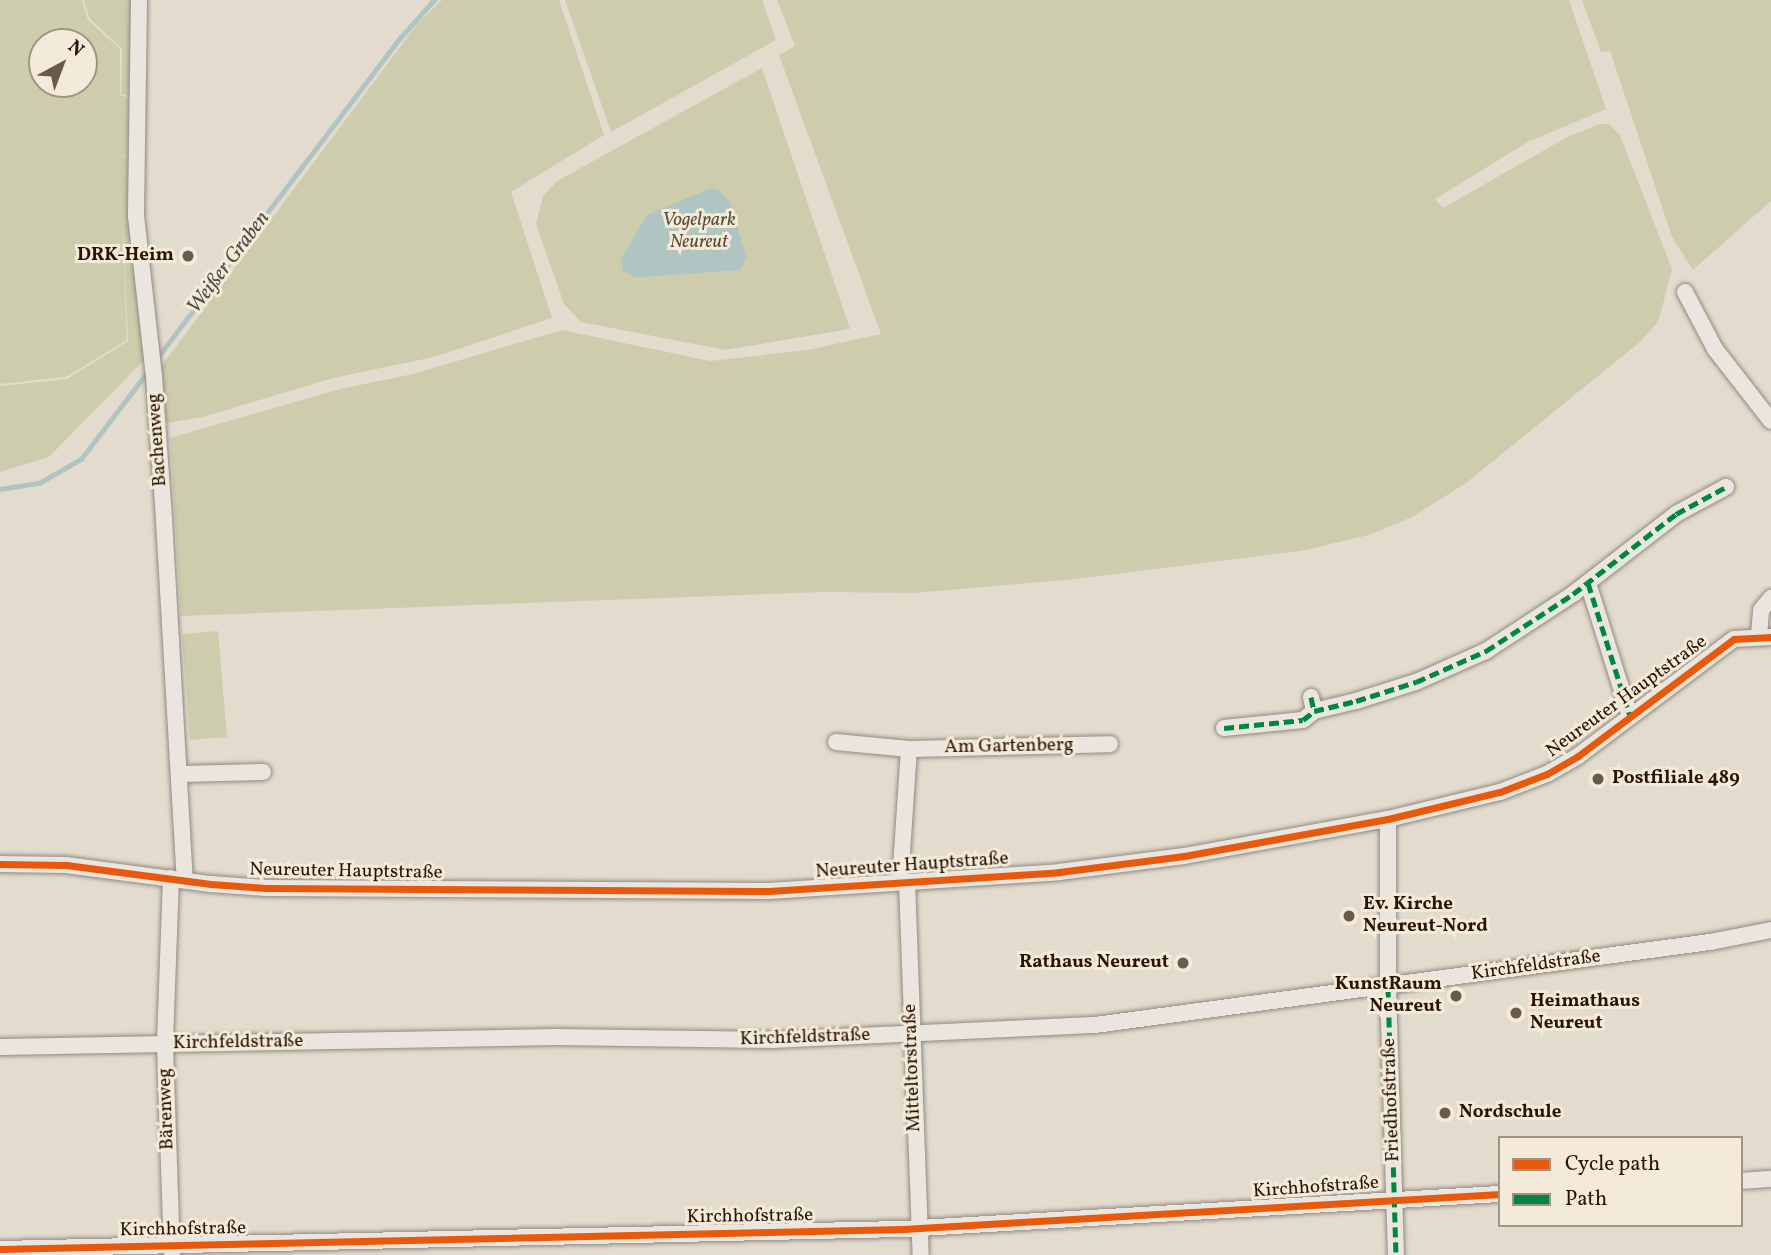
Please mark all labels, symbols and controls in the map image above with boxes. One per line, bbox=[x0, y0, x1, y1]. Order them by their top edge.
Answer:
north arrow bbox=[28, 28, 98, 98]
text: N bbox=[62, 34, 89, 63]
water label: Weißer Graben bbox=[182, 207, 276, 319]
park label: Vogelpark Neureut bbox=[662, 210, 736, 254]
place label: DRK-Heim bbox=[77, 245, 174, 267]
marker: DRK-Heim bbox=[180, 248, 196, 264]
street label: Bachenweg bbox=[143, 393, 173, 487]
street label: Neureuter Hauptstraße bbox=[1542, 631, 1712, 763]
street label: Am Gartenberg bbox=[944, 734, 1074, 760]
place label: Postfiliale 489 bbox=[1612, 768, 1740, 790]
marker: Postfiliale 489 bbox=[1590, 771, 1606, 787]
street label: Neureuter Hauptstraße bbox=[815, 848, 1009, 884]
street label: Neureuter Hauptstraße bbox=[249, 859, 443, 885]
place label: Ev. Kirche Neureut-Nord bbox=[1363, 894, 1488, 938]
marker: Ev. Kirche Neureut-Nord bbox=[1341, 908, 1357, 924]
street label: Kirchfeldstraße bbox=[1470, 946, 1602, 986]
place label: Rathaus Neureut bbox=[1019, 952, 1169, 974]
marker: Rathaus Neureut bbox=[1175, 955, 1191, 971]
place label: KunstRaum Neureut bbox=[1335, 974, 1442, 1018]
marker: KunstRaum Neureut bbox=[1448, 988, 1464, 1004]
place label: Heimathaus Neureut bbox=[1530, 991, 1640, 1035]
street label: Mitteltorstraße bbox=[899, 1004, 927, 1132]
marker: Heimathaus Neureut bbox=[1508, 1005, 1524, 1021]
street label: Kirchfeldstraße bbox=[739, 1024, 871, 1052]
street label: Kirchfeldstraße bbox=[173, 1030, 303, 1056]
street label: Friedhofstraße bbox=[1378, 1038, 1406, 1162]
street label: Bärenweg bbox=[154, 1068, 180, 1150]
place label: Nordschule bbox=[1459, 1102, 1561, 1124]
marker: Nordschule bbox=[1437, 1105, 1453, 1121]
legend bbox=[1498, 1136, 1743, 1227]
text: Cycle path bbox=[1565, 1150, 1660, 1179]
street label: Kirchhofstraße bbox=[1252, 1172, 1380, 1204]
text: Path bbox=[1565, 1185, 1607, 1214]
street label: Kirchhofstraße bbox=[687, 1204, 813, 1230]
street label: Kirchhofstraße bbox=[120, 1217, 246, 1243]

